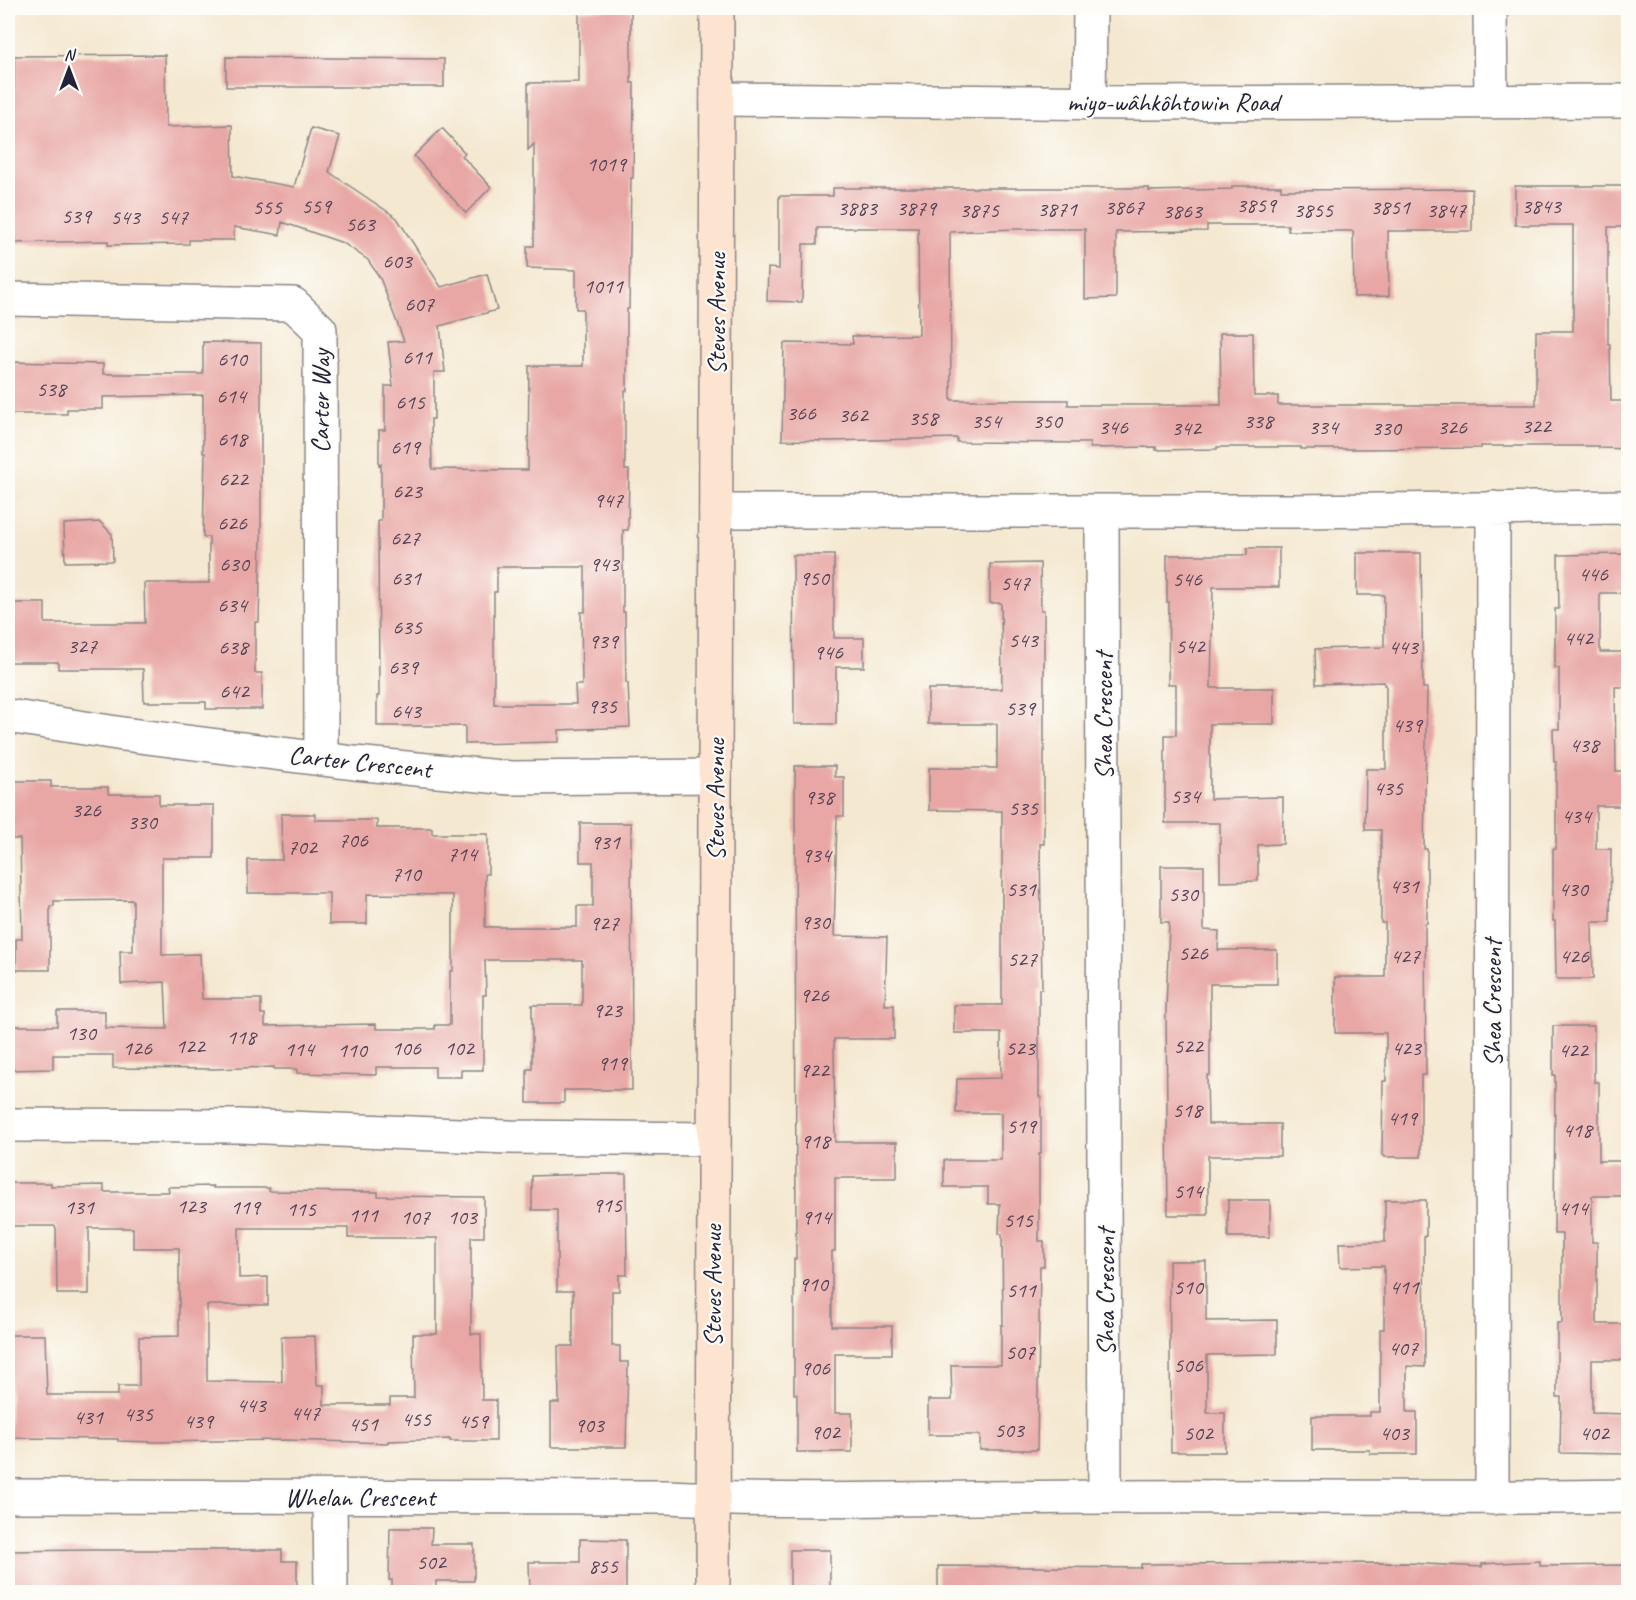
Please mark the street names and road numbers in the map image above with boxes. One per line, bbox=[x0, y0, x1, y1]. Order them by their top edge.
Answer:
street label: miyo-wâhkôhtowin Road bbox=[1067, 86, 1283, 119]
street label: Steves Avenue bbox=[700, 251, 733, 375]
street label: Carter Way bbox=[304, 347, 337, 453]
street label: Shea Crescent bbox=[1087, 649, 1120, 780]
street label: Steves Avenue bbox=[699, 737, 732, 861]
street label: Carter Crescent bbox=[287, 738, 435, 786]
street label: Shea Crescent bbox=[1476, 936, 1509, 1067]
street label: Steves Avenue bbox=[696, 1223, 729, 1347]
street label: Shea Crescent bbox=[1089, 1225, 1122, 1356]
street label: Whelan Crescent bbox=[285, 1481, 438, 1514]

